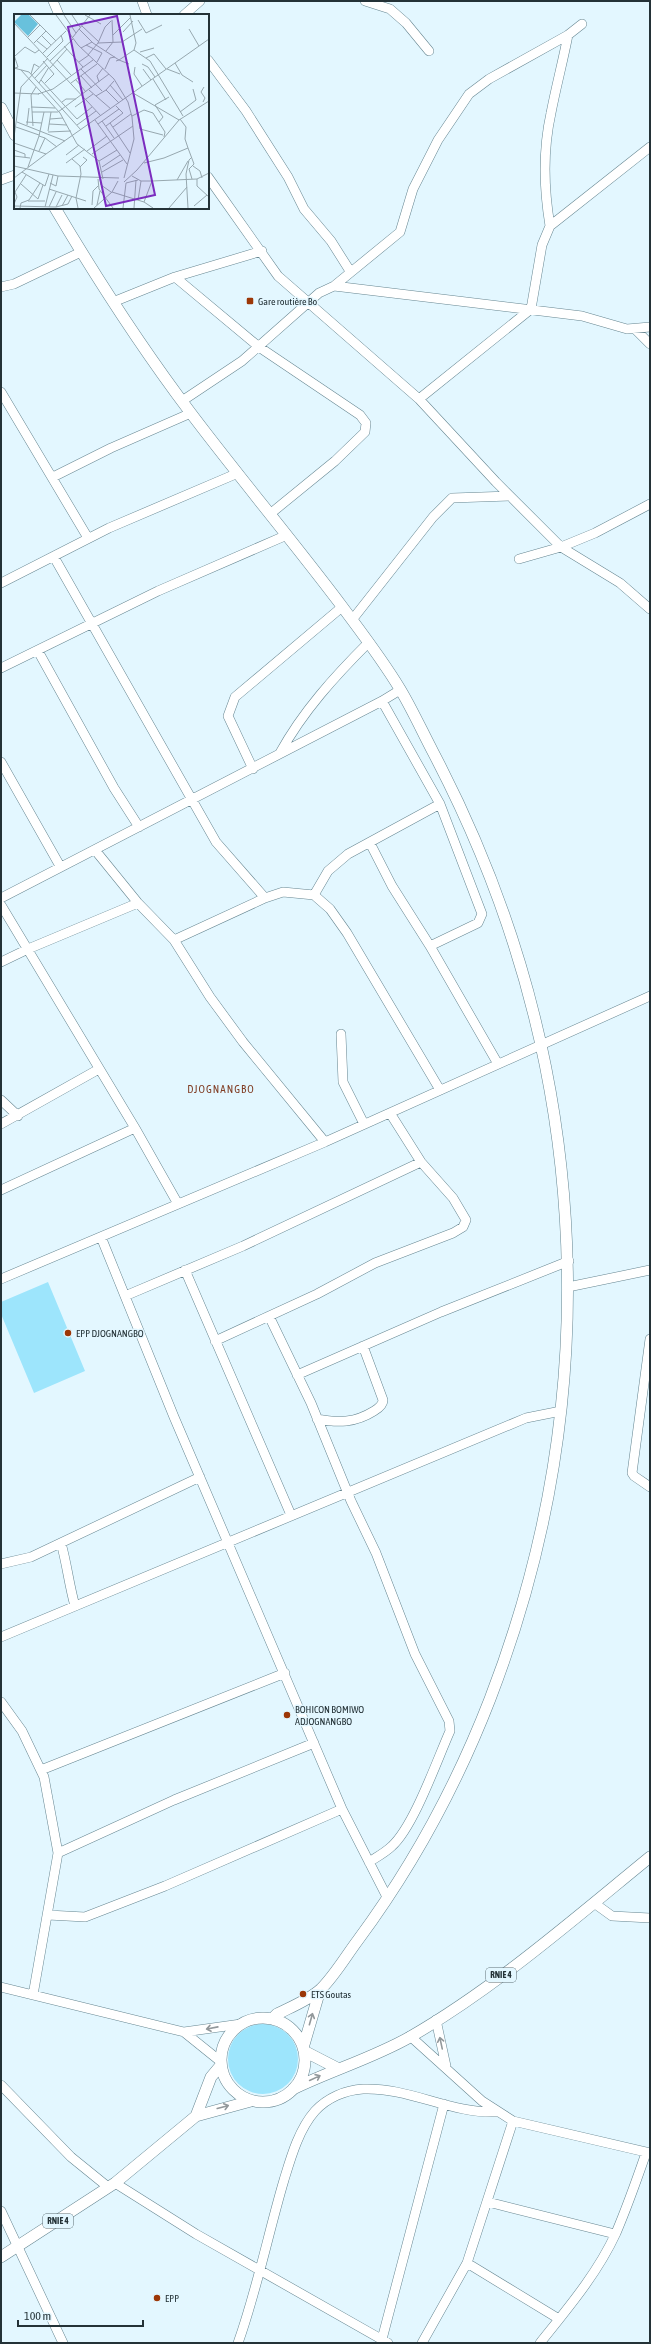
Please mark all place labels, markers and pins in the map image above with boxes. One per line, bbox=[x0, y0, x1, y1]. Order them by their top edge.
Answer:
marker: Gare routière Bo bbox=[245, 296, 255, 306]
place label: Gare routière Bo bbox=[258, 296, 318, 307]
marker: EPP DJOGNANGBO bbox=[63, 1328, 73, 1338]
place label: EPP DJOGNANGBO bbox=[76, 1328, 144, 1339]
place label: BOHICON BOMIWO ADJOGNANGBO bbox=[295, 1704, 364, 1727]
marker: BOHICON BOMIWO ADJOGNANGBO bbox=[282, 1710, 292, 1720]
marker: ETS Goutas bbox=[298, 1989, 308, 1999]
place label: ETS Goutas bbox=[311, 1989, 352, 2000]
marker: EPP bbox=[152, 2293, 162, 2303]
place label: EPP bbox=[165, 2293, 179, 2304]

